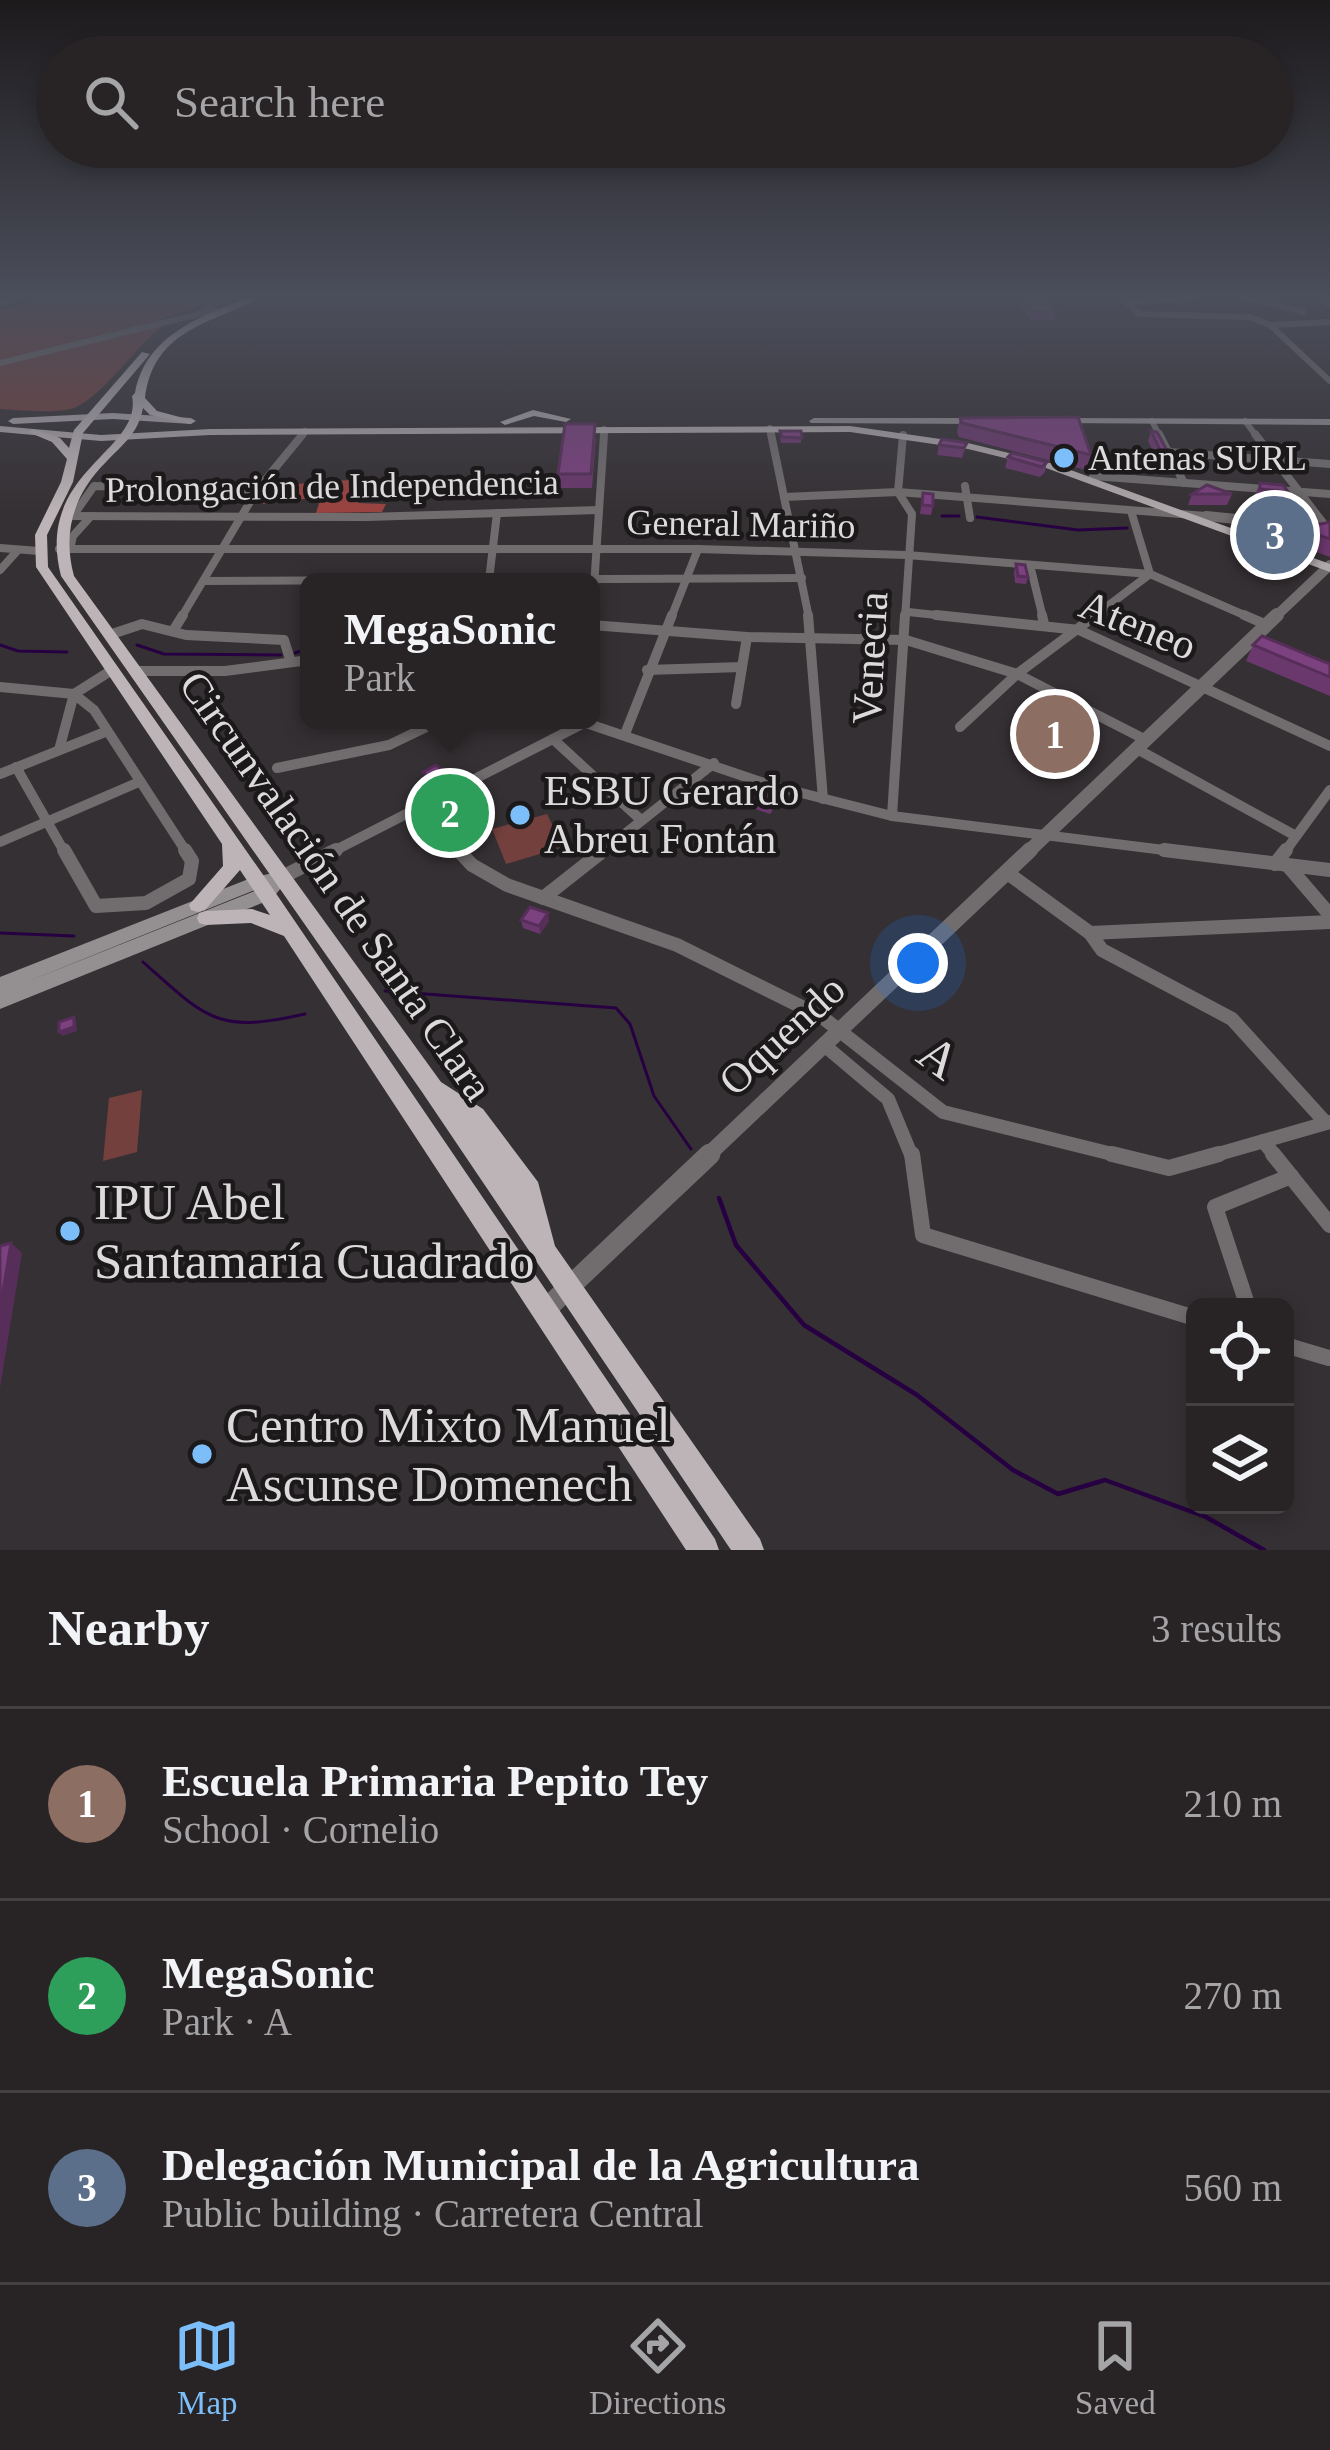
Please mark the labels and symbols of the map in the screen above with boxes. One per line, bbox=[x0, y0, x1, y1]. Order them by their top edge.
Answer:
place label: Antenas SURL bbox=[1088, 438, 1307, 478]
marker: Antenas SURL bbox=[1051, 445, 1077, 471]
street label: Prolongación de Independencia bbox=[105, 462, 559, 510]
pin: 3 bbox=[1236, 490, 1314, 580]
street label: General Mariño bbox=[626, 502, 856, 546]
street label: Ateneo bbox=[1073, 581, 1203, 669]
street label: Venecia bbox=[844, 590, 896, 726]
street label: Circunvalación de Santa Clara bbox=[170, 663, 502, 1109]
pin: 1 bbox=[1016, 689, 1094, 779]
pin: 2 bbox=[411, 768, 489, 858]
place label: ESBU Gerardo Abreu Fontán bbox=[544, 768, 799, 862]
marker: ESBU Gerardo Abreu Fontán bbox=[507, 802, 533, 828]
your location bbox=[888, 933, 948, 993]
street label: Oquendo bbox=[710, 966, 854, 1104]
street label: A bbox=[908, 1024, 970, 1091]
place label: IPU Abel Santamaría Cuadrado bbox=[94, 1174, 534, 1289]
marker: IPU Abel Santamaría Cuadrado bbox=[57, 1218, 83, 1244]
place label: Centro Mixto Manuel Ascunse Domenech bbox=[226, 1397, 671, 1512]
marker: Centro Mixto Manuel Ascunse Domenech bbox=[189, 1441, 215, 1467]

